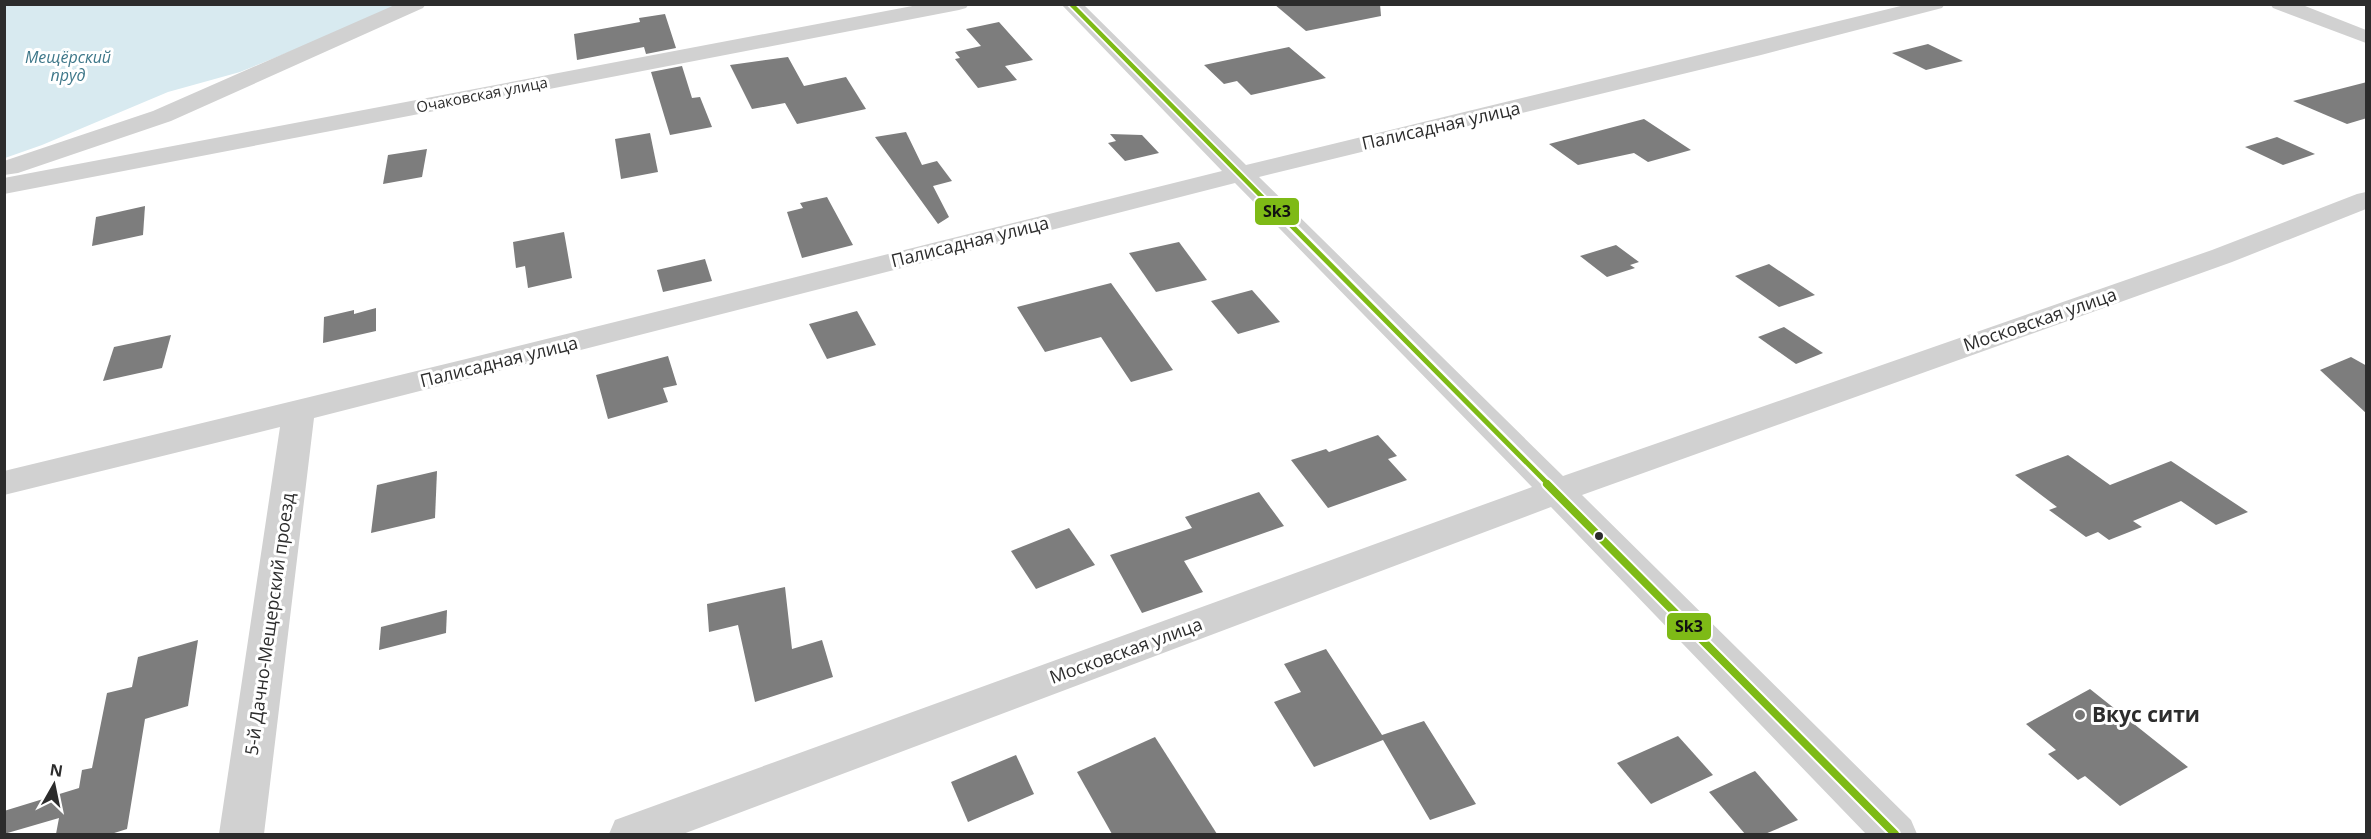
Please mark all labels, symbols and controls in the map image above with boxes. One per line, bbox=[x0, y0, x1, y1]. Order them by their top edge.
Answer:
water label: Мещёрский пруд bbox=[25, 46, 111, 86]
street label: Очаковская улица bbox=[414, 71, 549, 117]
street label: Палисадная улица bbox=[1359, 95, 1522, 155]
line badge: Sk3 bbox=[1254, 197, 1300, 226]
text: Sk3 bbox=[1263, 200, 1291, 222]
street label: Палисадная улица bbox=[888, 210, 1051, 272]
street label: Московская улица bbox=[1960, 282, 2120, 357]
street label: Палисадная улица bbox=[417, 330, 580, 392]
street label: 5-й Дачно-Мещерский проезд bbox=[239, 491, 299, 757]
unlabelled marker bbox=[1593, 530, 1605, 542]
street label: Московская улица bbox=[1046, 611, 1205, 689]
line badge: Sk3 bbox=[1666, 612, 1712, 641]
text: Sk3 bbox=[1675, 615, 1703, 637]
place label: Вкус сити bbox=[2092, 700, 2200, 728]
marker: Вкус сити bbox=[2073, 708, 2087, 722]
north arrow bbox=[24, 755, 84, 815]
text: N bbox=[48, 758, 64, 782]

